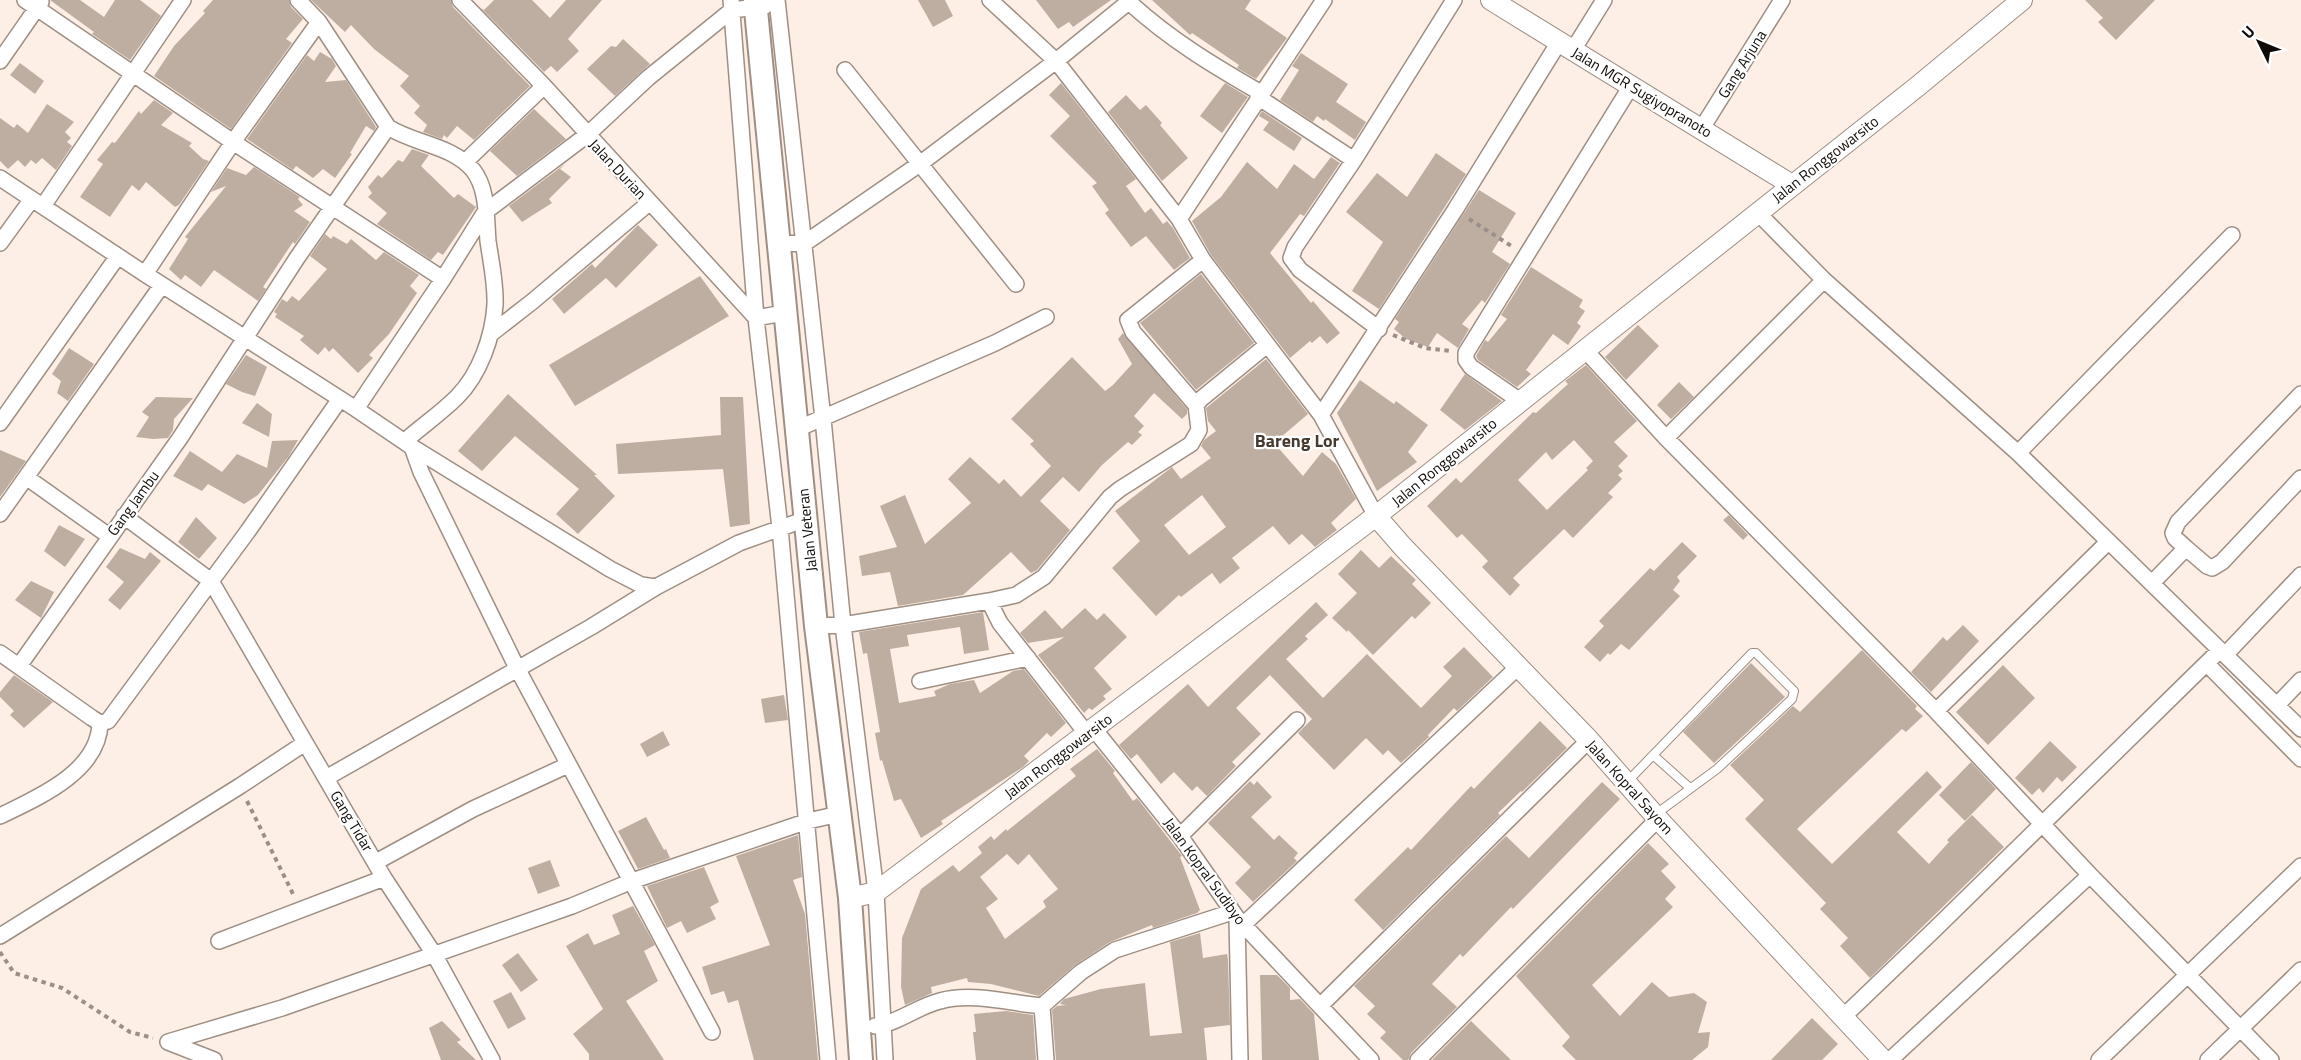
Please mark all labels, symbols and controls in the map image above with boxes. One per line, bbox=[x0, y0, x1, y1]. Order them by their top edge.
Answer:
north arrow bbox=[2229, 12, 2289, 72]
text: U bbox=[2236, 20, 2260, 44]
street label: Gang Arjuna bbox=[1712, 25, 1772, 103]
street label: Jalan MGR Sugiyopranoto bbox=[1567, 41, 1717, 143]
street label: Jalan Ronggowarsito bbox=[1767, 110, 1883, 208]
street label: Jalan Durian bbox=[584, 133, 652, 205]
street label: Jalan Ronggowarsito bbox=[1386, 412, 1502, 512]
district label: Bareng Lor bbox=[1255, 427, 1339, 454]
street label: Gang Jambu bbox=[101, 465, 165, 541]
street label: Jalan Veteran bbox=[791, 487, 823, 573]
street label: Jalan Ronggowarsito bbox=[999, 708, 1117, 804]
street label: Jalan Kopral Sayom bbox=[1581, 734, 1679, 840]
street label: Gang Tidar bbox=[325, 786, 379, 856]
street label: Jalan Kopral Sudibyo bbox=[1158, 813, 1252, 930]

